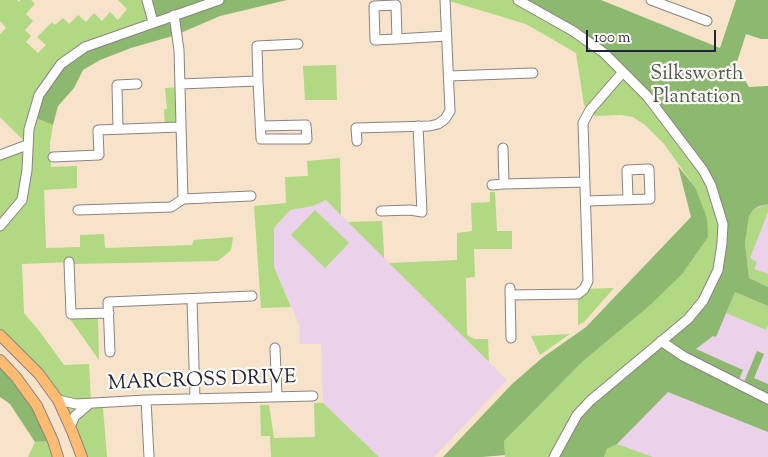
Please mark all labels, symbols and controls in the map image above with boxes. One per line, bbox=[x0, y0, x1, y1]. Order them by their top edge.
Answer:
scale bar bbox=[588, 20, 718, 52]
text: 100 m bbox=[594, 28, 630, 49]
park label: Silksworth Plantation bbox=[650, 64, 744, 111]
street label: MARCROSS DRIVE bbox=[107, 367, 297, 397]

